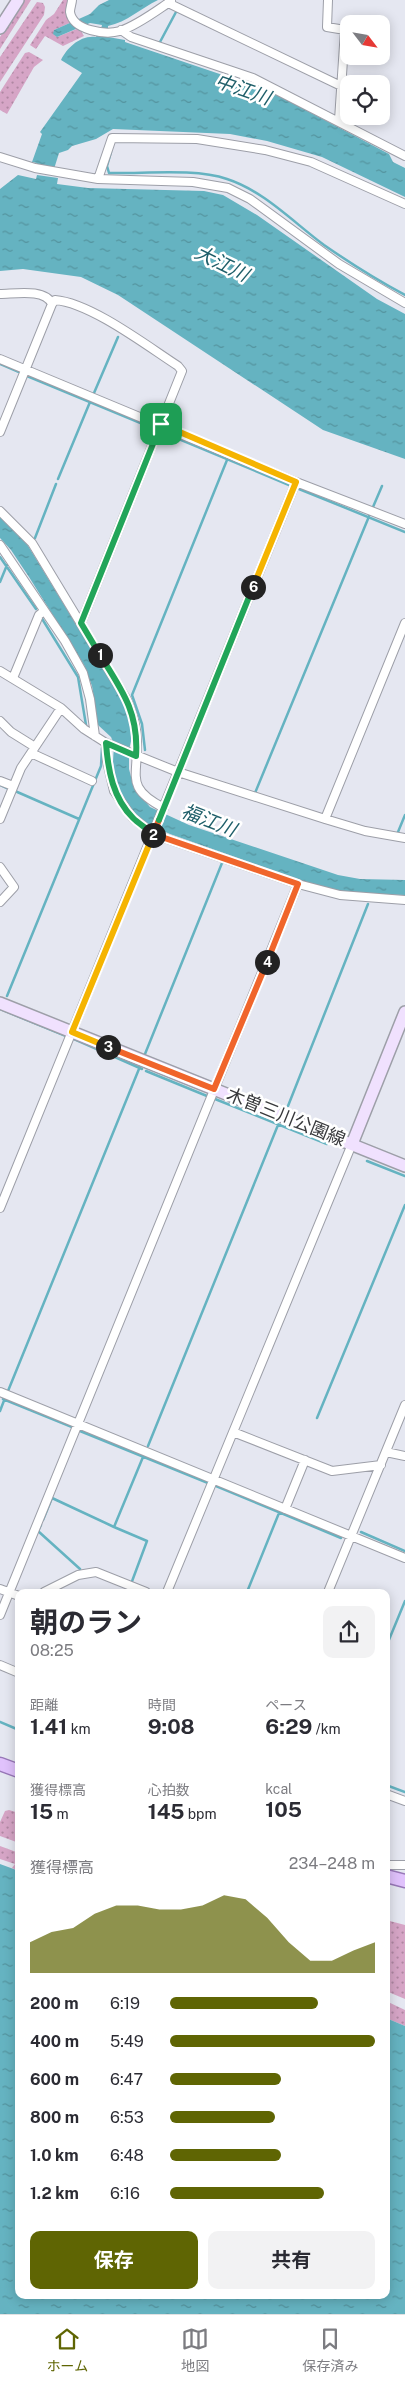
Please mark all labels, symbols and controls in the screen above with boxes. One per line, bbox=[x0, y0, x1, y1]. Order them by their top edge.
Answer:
north arrow bbox=[340, 15, 390, 65]
map controls bbox=[340, 15, 390, 125]
water label: 中江川 bbox=[212, 69, 275, 109]
button: locate bbox=[340, 75, 390, 125]
water label: 大江川 bbox=[192, 241, 254, 286]
pin bbox=[140, 403, 182, 445]
icon: arrive bbox=[147, 410, 175, 438]
pin: 6 bbox=[240, 574, 266, 600]
text: 6 bbox=[249, 579, 258, 595]
pin: 1 bbox=[88, 642, 112, 668]
text: 1 bbox=[98, 647, 104, 663]
water label: 福江川 bbox=[178, 800, 241, 841]
pin: 2 bbox=[140, 822, 166, 848]
text: 2 bbox=[149, 827, 158, 843]
pin: 4 bbox=[254, 950, 280, 974]
text: 4 bbox=[263, 954, 272, 970]
pin: 3 bbox=[96, 1034, 120, 1060]
text: 3 bbox=[104, 1039, 113, 1055]
street label: 木曽三川公園線 bbox=[224, 1083, 349, 1150]
text: 朝のラン bbox=[30, 1605, 142, 1638]
button: share bbox=[323, 1606, 375, 1658]
text: 08:25 bbox=[30, 1641, 74, 1660]
text: 距離 bbox=[30, 1697, 58, 1713]
text: 時間 bbox=[148, 1697, 176, 1713]
text: ペース bbox=[265, 1697, 307, 1713]
text: 1.41 bbox=[30, 1714, 67, 1739]
text: 9:08 bbox=[148, 1714, 195, 1739]
text: 6:29 bbox=[265, 1714, 312, 1739]
text: km bbox=[67, 1721, 91, 1737]
text: /km bbox=[312, 1721, 341, 1737]
text: kcal bbox=[265, 1781, 292, 1797]
text: 獲得標高 bbox=[30, 1782, 86, 1798]
text: 心拍数 bbox=[148, 1782, 190, 1798]
text: 105 bbox=[265, 1797, 302, 1822]
text: 15 bbox=[30, 1799, 53, 1824]
text: 145 bbox=[148, 1799, 184, 1824]
text: m bbox=[53, 1806, 69, 1822]
text: bpm bbox=[184, 1806, 217, 1822]
text: 234–248 m bbox=[289, 1854, 375, 1873]
text: 獲得標高 bbox=[30, 1858, 94, 1877]
text: 200 m bbox=[30, 1994, 79, 2013]
text: 6:19 bbox=[110, 1994, 140, 2013]
text: 400 m bbox=[30, 2032, 79, 2051]
text: 5:49 bbox=[110, 2032, 144, 2051]
text: 600 m bbox=[30, 2070, 79, 2089]
text: 6:47 bbox=[110, 2070, 143, 2089]
text: 800 m bbox=[30, 2108, 79, 2127]
text: 6:53 bbox=[110, 2108, 144, 2127]
text: 1.0 km bbox=[30, 2146, 79, 2165]
text: 6:48 bbox=[110, 2146, 144, 2165]
text: 1.2 km bbox=[30, 2184, 79, 2203]
text: 6:16 bbox=[110, 2184, 140, 2203]
button: 保存 bbox=[30, 2231, 198, 2289]
button: 共有 bbox=[208, 2231, 375, 2289]
tab: ホーム bbox=[47, 2325, 88, 2375]
tab: 地図 bbox=[181, 2325, 209, 2375]
tab: 保存済み bbox=[302, 2325, 358, 2375]

